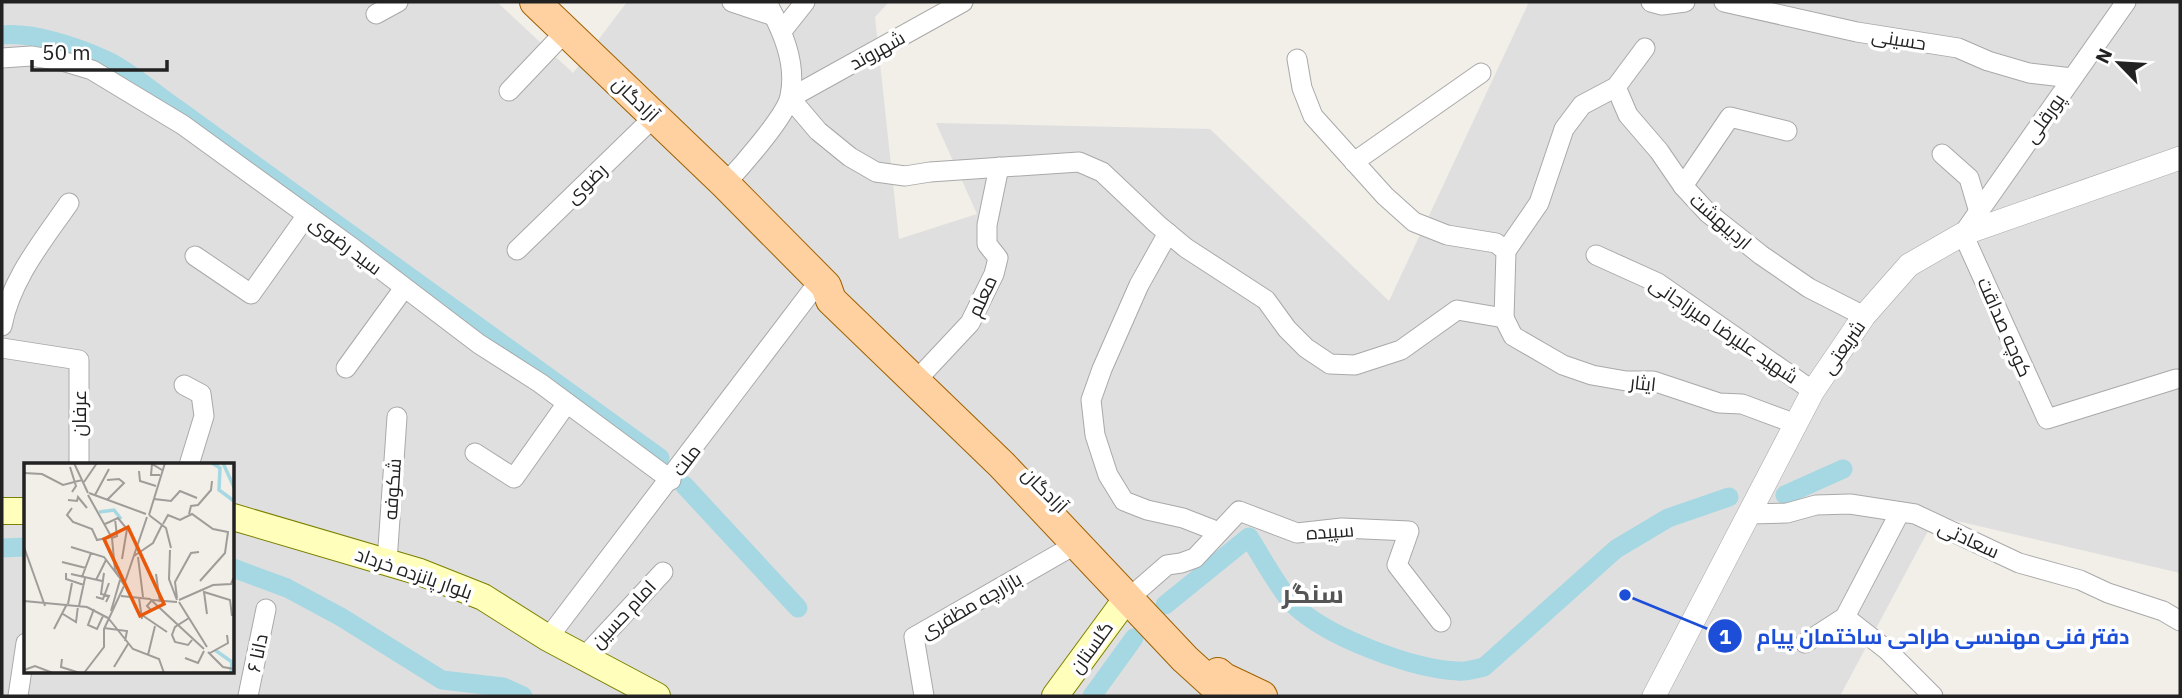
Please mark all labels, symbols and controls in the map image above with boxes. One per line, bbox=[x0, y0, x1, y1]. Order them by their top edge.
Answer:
street label: حسینی bbox=[1870, 23, 1928, 55]
street label: شهروند bbox=[845, 25, 909, 75]
scale bar bbox=[32, 28, 166, 72]
north arrow bbox=[2084, 28, 2154, 98]
text: 50 m bbox=[42, 38, 91, 66]
text: N bbox=[2090, 45, 2117, 67]
street label: آزادگان bbox=[608, 71, 664, 127]
street label: پورقلی bbox=[2018, 89, 2070, 148]
street label: رضوی bbox=[560, 157, 612, 209]
street label: اردیبهشت bbox=[1685, 188, 1757, 254]
street label: سید رضوی bbox=[305, 210, 387, 280]
street label: شهید علیرضا میرزاجانی bbox=[1645, 271, 1803, 389]
street label: معلم bbox=[962, 272, 1004, 321]
street label: کوچه صداقت bbox=[1971, 273, 2038, 381]
street label: شریعتی bbox=[1816, 315, 1870, 379]
street label: ایثار bbox=[1628, 370, 1657, 396]
street label: عرفان bbox=[67, 390, 91, 436]
street label: ملت bbox=[666, 439, 706, 481]
street label: شکوفه bbox=[378, 457, 406, 521]
street label: آزادگان bbox=[1017, 462, 1073, 518]
inset map bbox=[24, 463, 234, 674]
street label: سعادتی bbox=[1935, 515, 2003, 563]
street label: سپیده bbox=[1305, 517, 1355, 545]
street label: بلوار پانزده خرداد bbox=[352, 542, 476, 605]
street label: بازارچه مظفری bbox=[916, 566, 1026, 645]
street label: امام حسین bbox=[585, 575, 662, 655]
district label: سنگر bbox=[1281, 576, 1344, 610]
callout: دفتر فنی مهندسی طراحی ساختمان پیام bbox=[1708, 615, 2144, 657]
street label: گلستان bbox=[1064, 616, 1118, 678]
text: 1 bbox=[1719, 622, 1732, 650]
text: دفتر فنی مهندسی طراحی ساختمان پیام bbox=[1757, 622, 2129, 652]
street label: دانا ۶ bbox=[241, 632, 273, 674]

